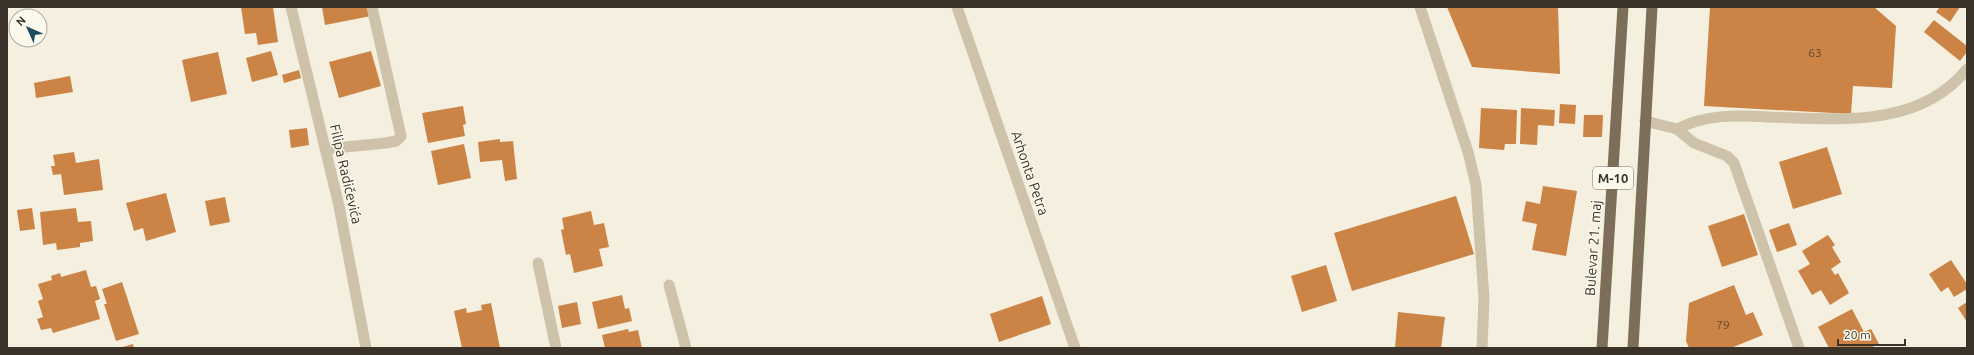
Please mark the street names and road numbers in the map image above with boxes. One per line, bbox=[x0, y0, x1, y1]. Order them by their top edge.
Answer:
street label: Filipa Radičevića bbox=[327, 122, 365, 226]
street label: Arhonta Petra bbox=[1008, 129, 1052, 217]
road number: M-10 bbox=[1593, 167, 1633, 189]
street label: Bulevar 21. maj bbox=[1582, 200, 1604, 296]

